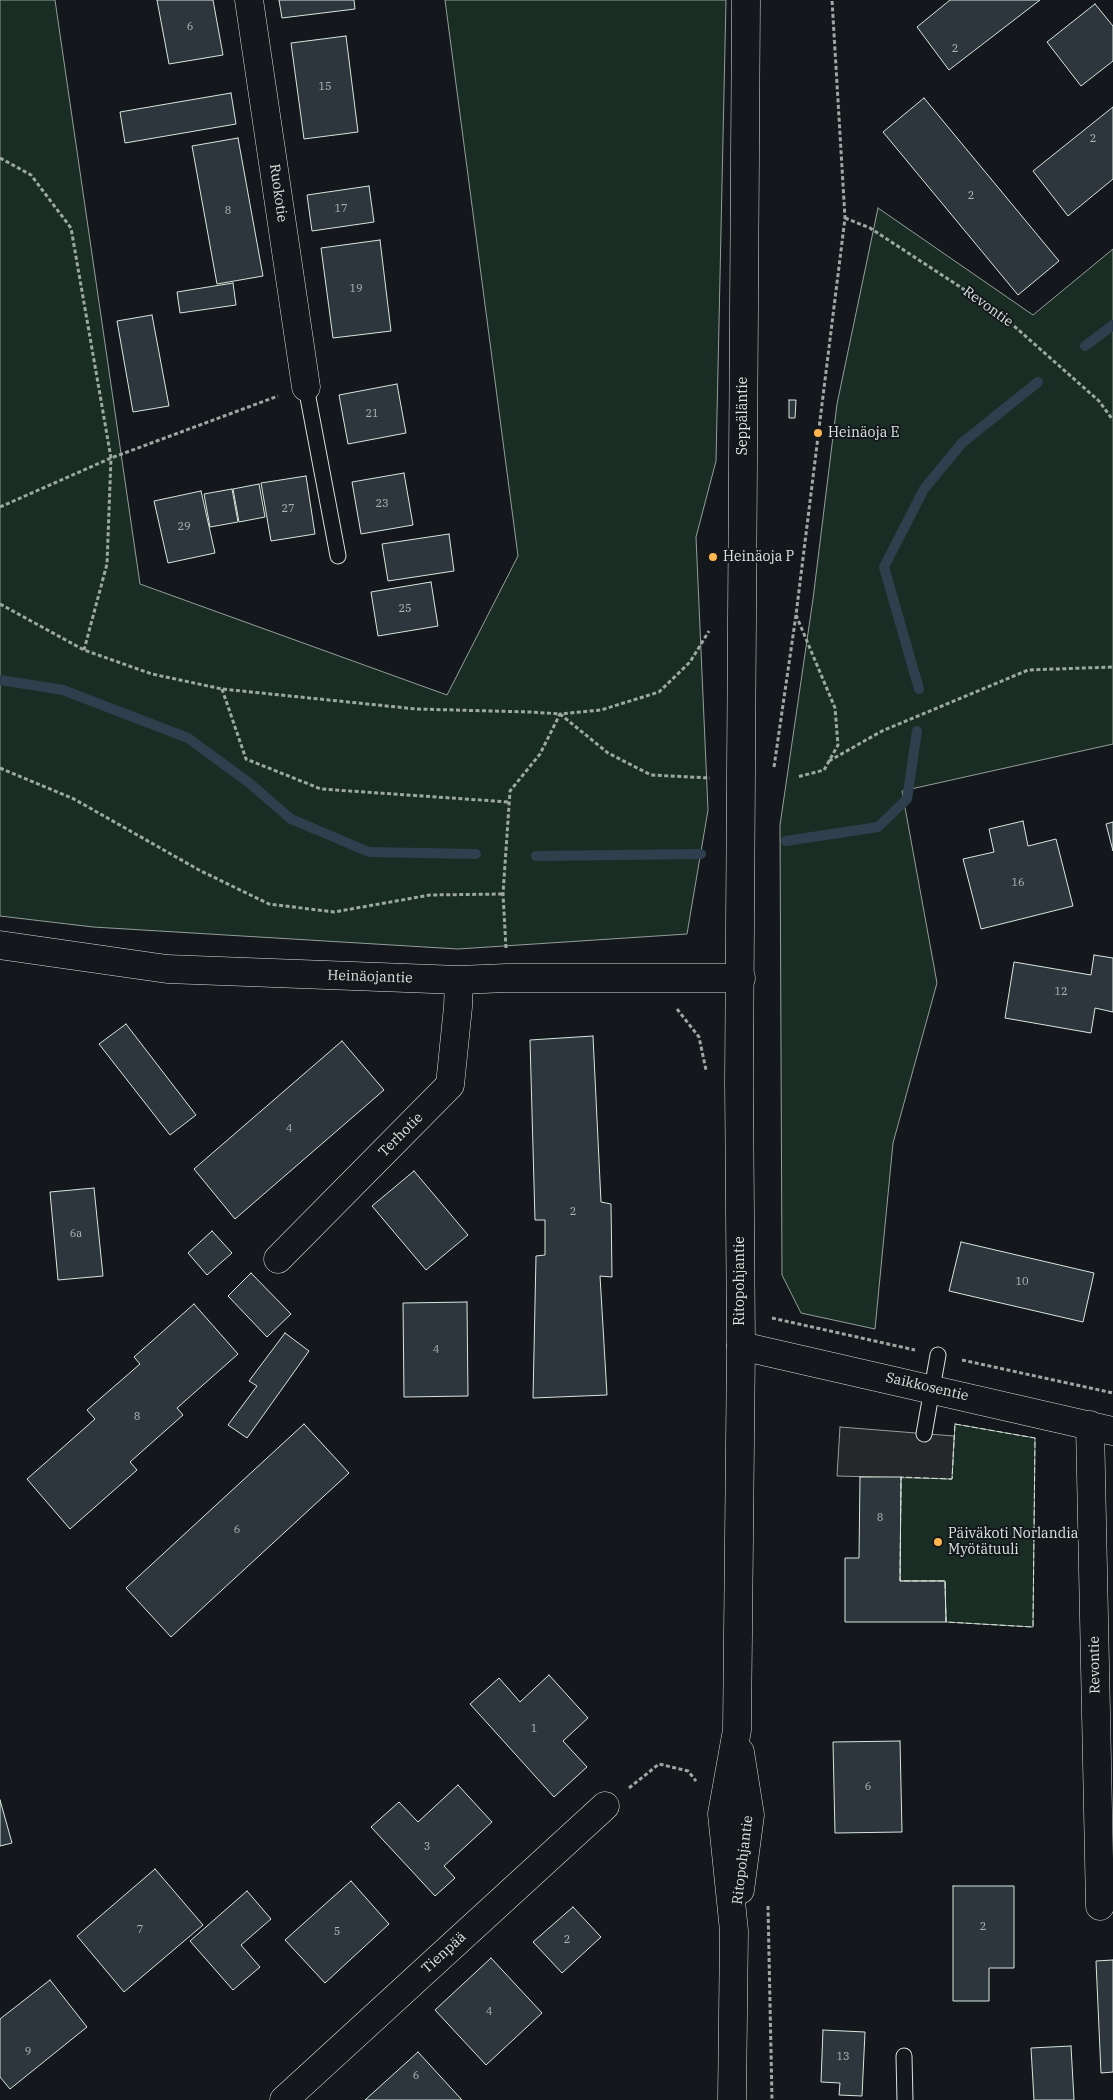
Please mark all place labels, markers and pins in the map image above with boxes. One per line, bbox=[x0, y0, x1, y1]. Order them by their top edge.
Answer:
place label: Heinäoja E bbox=[828, 425, 900, 441]
marker: Heinäoja E bbox=[812, 427, 824, 439]
place label: Heinäoja P bbox=[723, 549, 794, 565]
marker: Heinäoja P bbox=[707, 551, 719, 563]
place label: Päiväkoti Norlandia Myötätuuli bbox=[948, 1526, 1078, 1558]
marker: Päiväkoti Norlandia Myötätuuli bbox=[932, 1536, 944, 1548]

